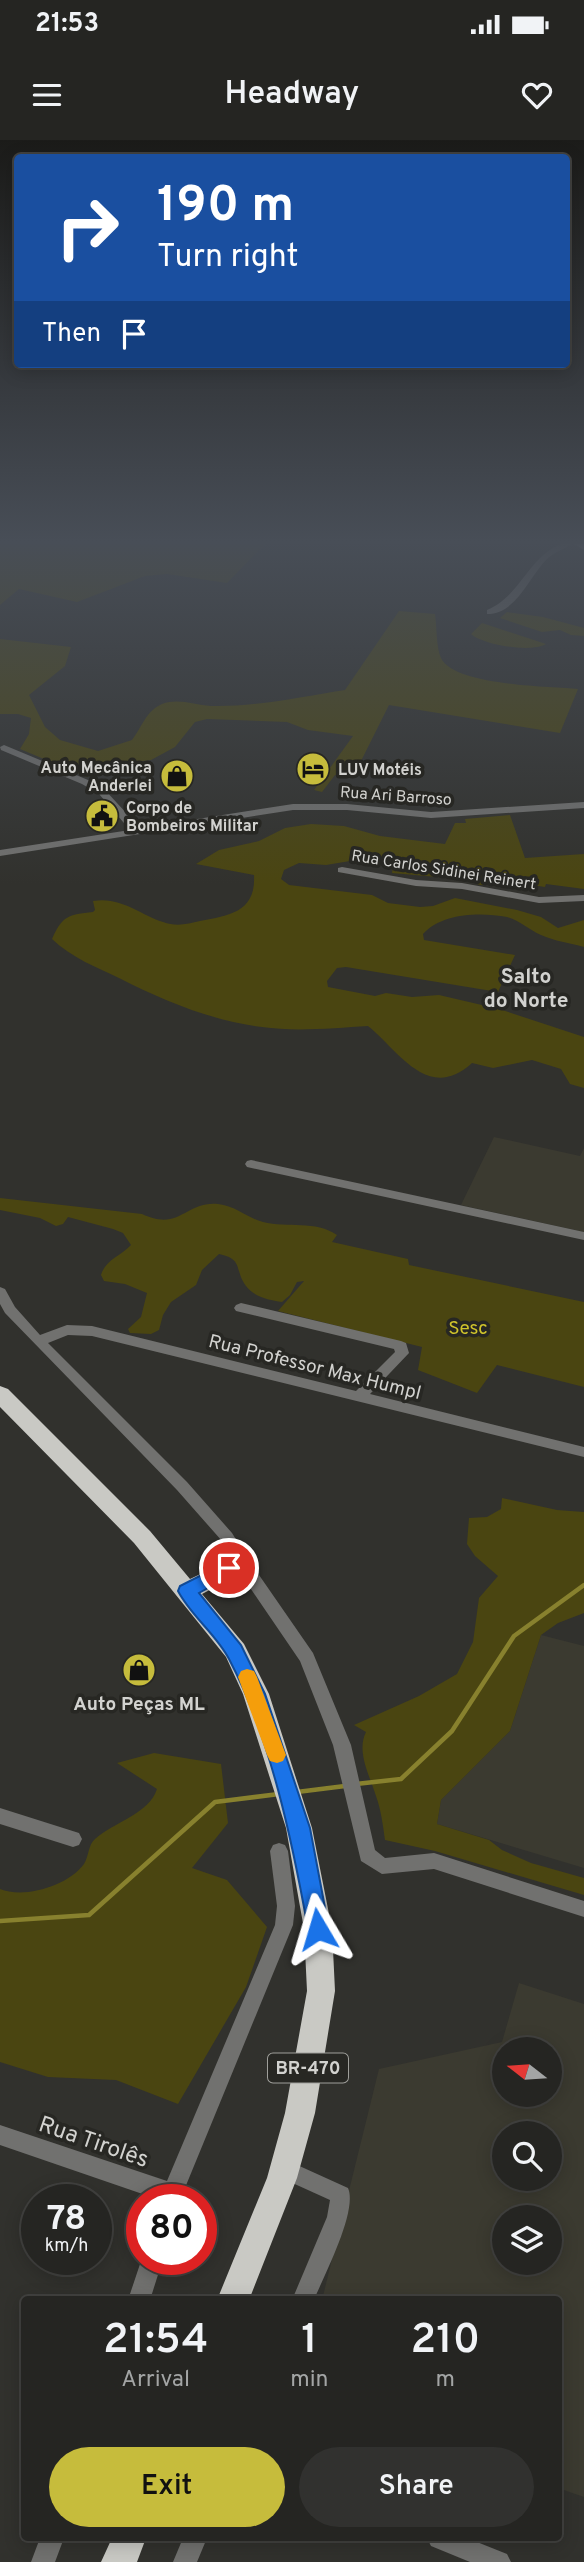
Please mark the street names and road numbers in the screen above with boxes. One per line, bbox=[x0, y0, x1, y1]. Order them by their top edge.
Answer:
street label: Rua Ari Barroso bbox=[339, 783, 453, 811]
street label: Rua Carlos Sidinei Reinert bbox=[350, 846, 538, 895]
street label: Rua Professor Max Humpl bbox=[206, 1330, 423, 1406]
road number: BR-470 bbox=[268, 2054, 348, 2082]
street label: Rua Tirolês bbox=[34, 2111, 152, 2176]

